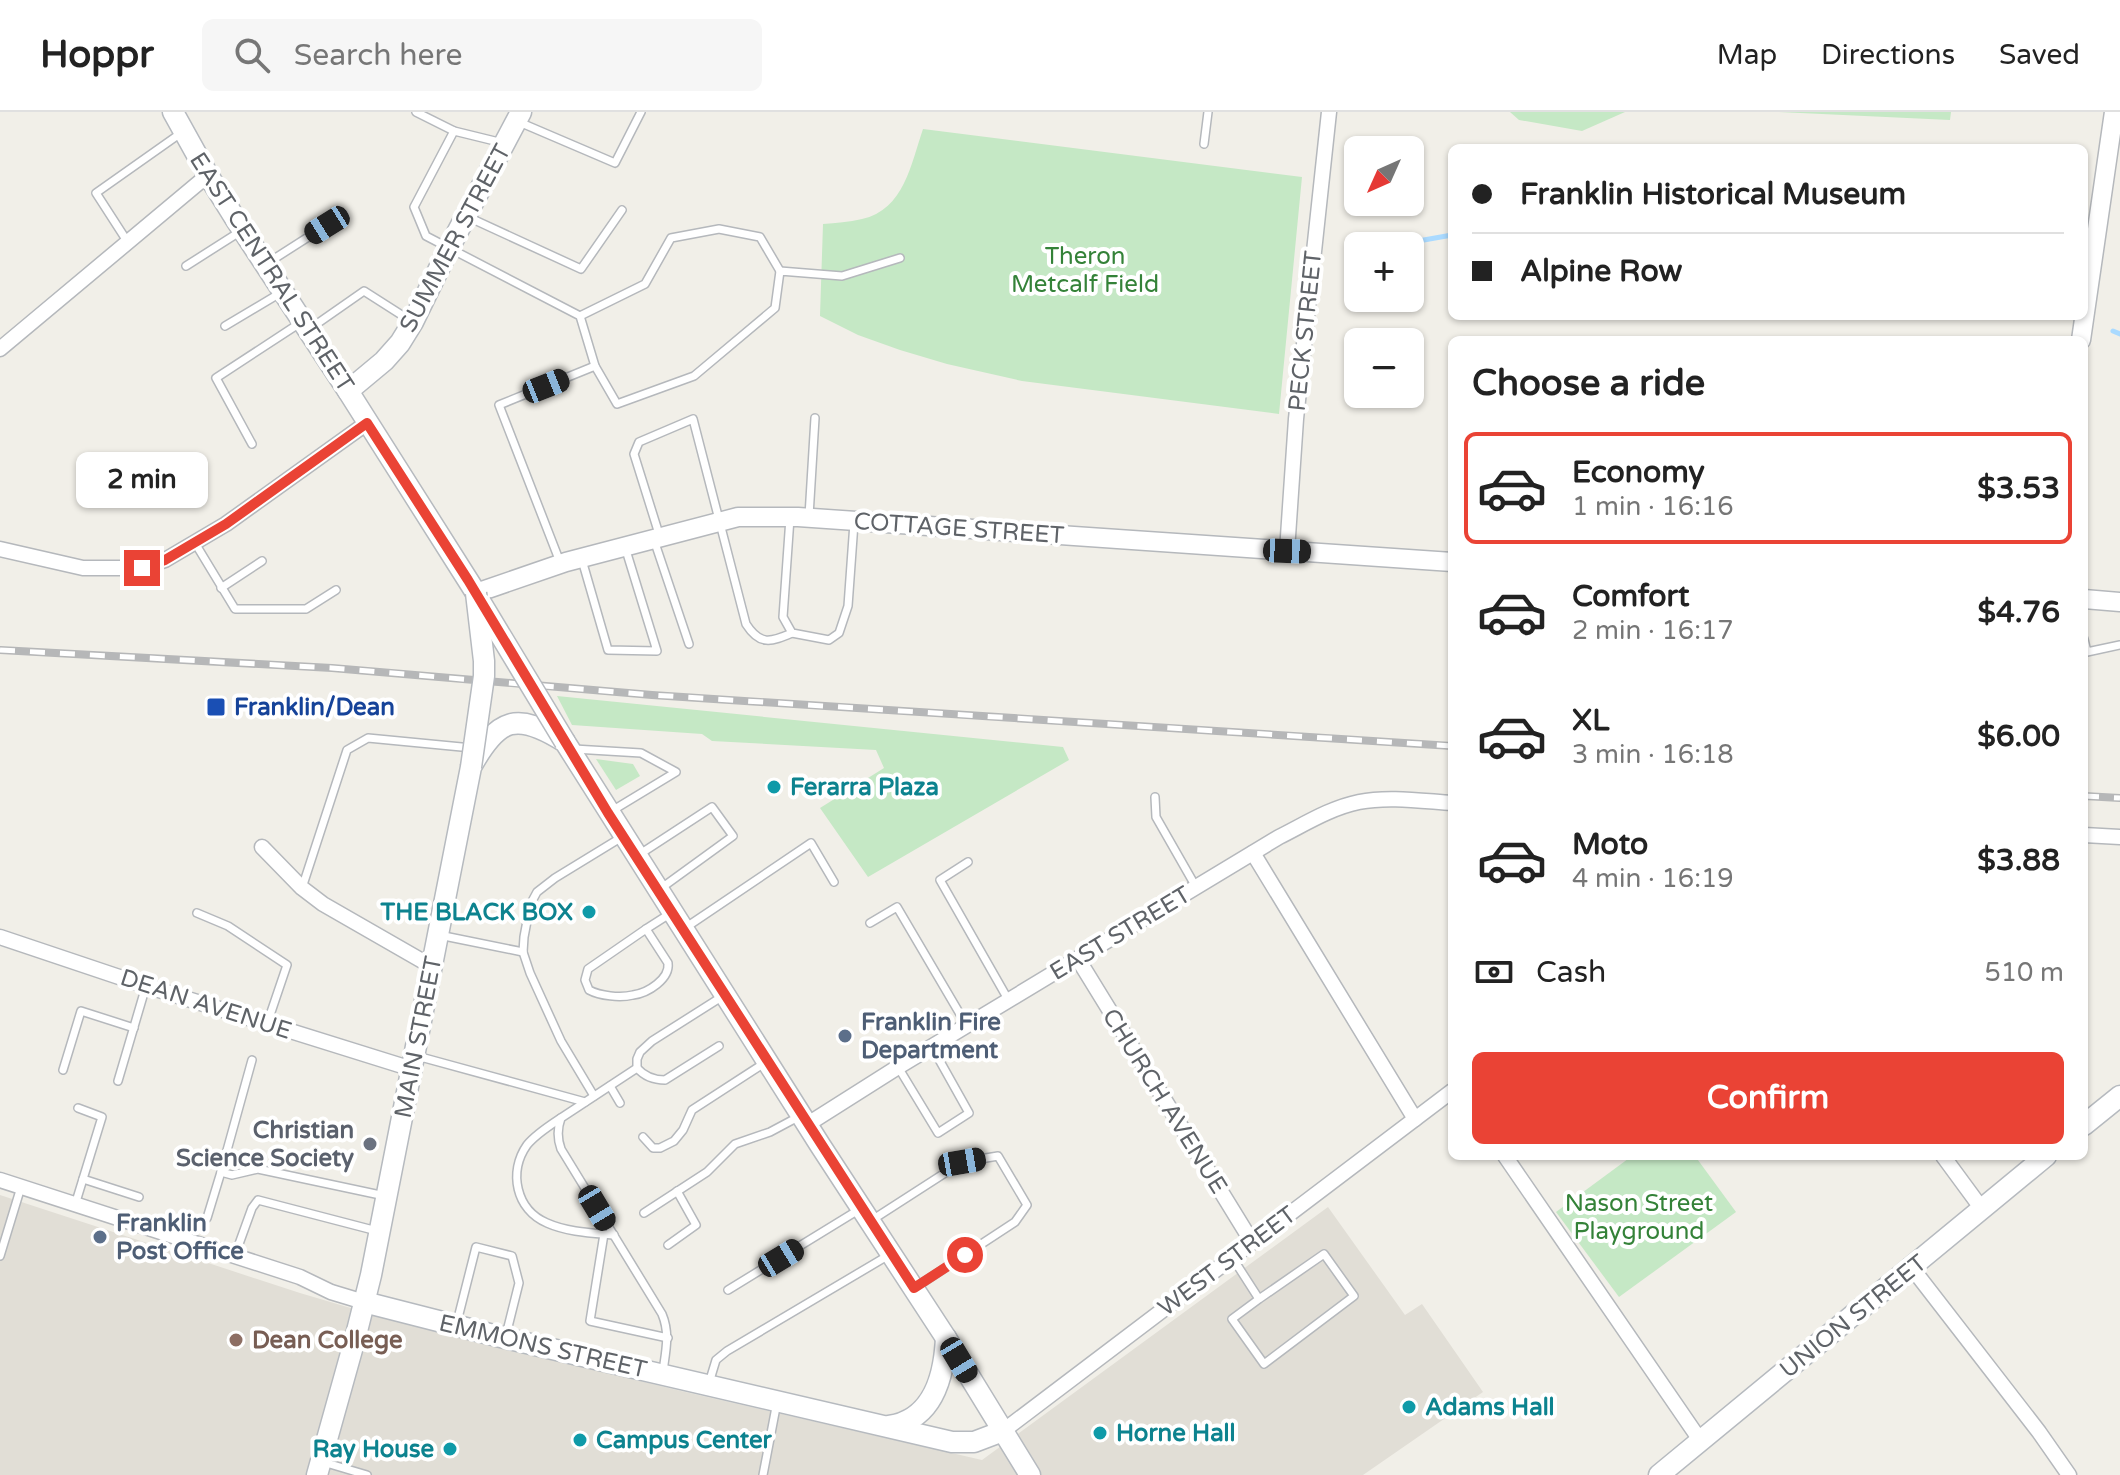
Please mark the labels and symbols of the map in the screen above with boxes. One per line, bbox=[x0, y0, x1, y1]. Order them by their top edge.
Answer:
north arrow bbox=[1344, 136, 1424, 216]
street label: SUMMER STREET bbox=[394, 139, 517, 337]
street label: EAST CENTRAL STREET bbox=[183, 147, 360, 398]
car bbox=[300, 202, 354, 248]
park label: Theron Metcalf Field bbox=[1011, 242, 1159, 299]
street label: PECK STREET bbox=[1283, 249, 1328, 413]
car bbox=[519, 366, 573, 406]
callout: 2 min bbox=[76, 452, 208, 508]
street label: COTTAGE STREET bbox=[853, 507, 1066, 550]
car bbox=[1263, 538, 1311, 564]
route end bbox=[124, 550, 160, 586]
place label: Franklin/Dean bbox=[234, 693, 395, 722]
marker: Franklin/Dean bbox=[205, 696, 227, 718]
place label: Ferarra Plaza bbox=[790, 773, 939, 802]
marker: Ferarra Plaza bbox=[765, 778, 783, 796]
street label: EAST STREET bbox=[1045, 880, 1196, 987]
place label: THE BLACK BOX bbox=[380, 898, 573, 927]
marker: THE BLACK BOX bbox=[580, 903, 598, 921]
street label: MAIN STREET bbox=[389, 953, 448, 1120]
street label: DEAN AVENUE bbox=[117, 963, 295, 1046]
street label: CHURCH AVENUE bbox=[1096, 1003, 1233, 1199]
place label: Franklin Fire Department bbox=[861, 1008, 1001, 1065]
marker: Franklin Fire Department bbox=[836, 1027, 854, 1045]
place label: Christian Science Society bbox=[176, 1116, 354, 1173]
marker: Christian Science Society bbox=[361, 1135, 379, 1153]
car bbox=[936, 1146, 988, 1178]
car bbox=[574, 1181, 620, 1235]
park label: Nason Street Playground bbox=[1565, 1189, 1713, 1246]
street label: WEST STREET bbox=[1153, 1200, 1302, 1323]
place label: Franklin Post Office bbox=[116, 1209, 244, 1266]
marker: Franklin Post Office bbox=[91, 1228, 109, 1246]
car bbox=[754, 1235, 808, 1281]
route start bbox=[947, 1237, 983, 1273]
street label: UNION STREET bbox=[1774, 1248, 1933, 1384]
street label: EMMONS STREET bbox=[436, 1308, 650, 1385]
place label: Dean College bbox=[252, 1326, 403, 1355]
marker: Dean College bbox=[227, 1331, 245, 1349]
car bbox=[936, 1333, 982, 1387]
place label: Adams Hall bbox=[1425, 1393, 1555, 1422]
marker: Adams Hall bbox=[1400, 1398, 1418, 1416]
place label: Horne Hall bbox=[1116, 1419, 1236, 1448]
marker: Horne Hall bbox=[1091, 1424, 1109, 1442]
place label: Campus Center bbox=[596, 1426, 773, 1455]
marker: Campus Center bbox=[571, 1431, 589, 1449]
place label: Ray House bbox=[312, 1435, 434, 1464]
marker: Ray House bbox=[441, 1440, 459, 1458]

